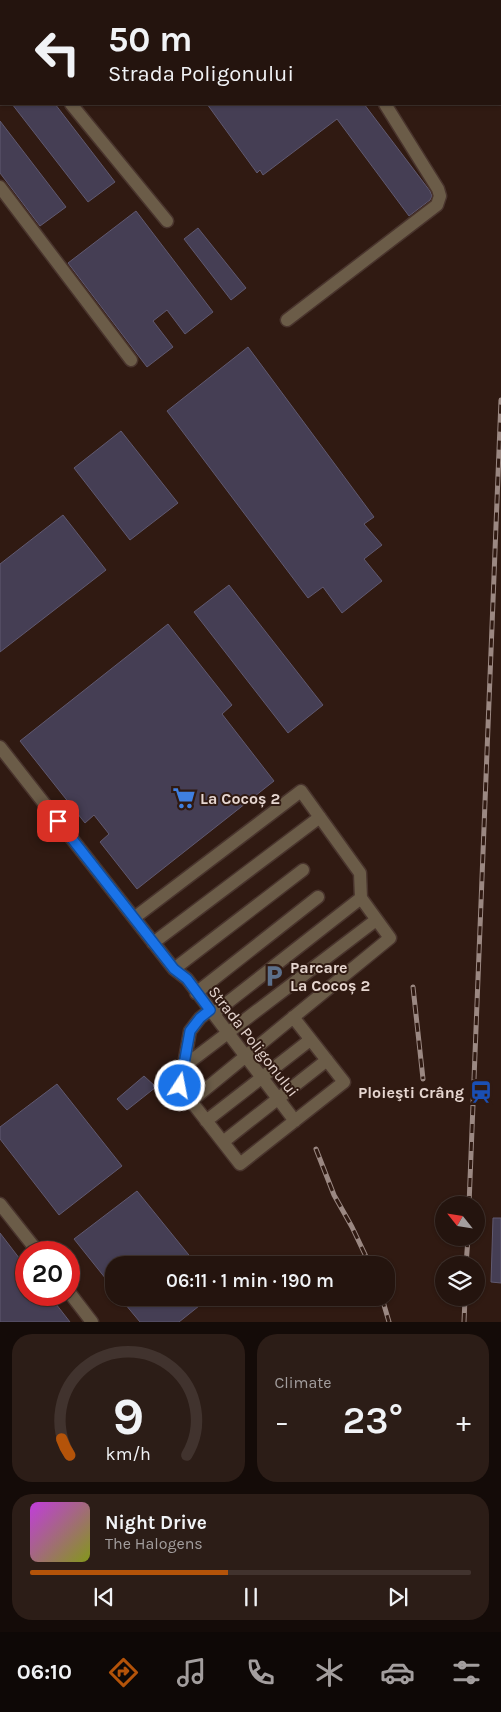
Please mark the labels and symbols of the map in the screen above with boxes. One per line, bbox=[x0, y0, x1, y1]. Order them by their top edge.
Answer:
supermarket icon: La Cocoș 2 bbox=[171, 785, 197, 811]
place label: La Cocoș 2 bbox=[200, 789, 280, 808]
pin bbox=[37, 800, 79, 842]
place label: Parcare La Cocoș 2 bbox=[290, 958, 370, 995]
parking icon: Parcare La Cocoș 2 bbox=[261, 963, 287, 989]
street label: Strada Poligonului bbox=[204, 982, 303, 1100]
position arrow bbox=[153, 1059, 205, 1111]
station icon: Ploieşti Crâng bbox=[468, 1079, 494, 1105]
place label: Ploieşti Crâng bbox=[358, 1083, 464, 1102]
north arrow bbox=[435, 1196, 485, 1246]
speed limit sign: 20 bbox=[15, 1241, 80, 1306]

